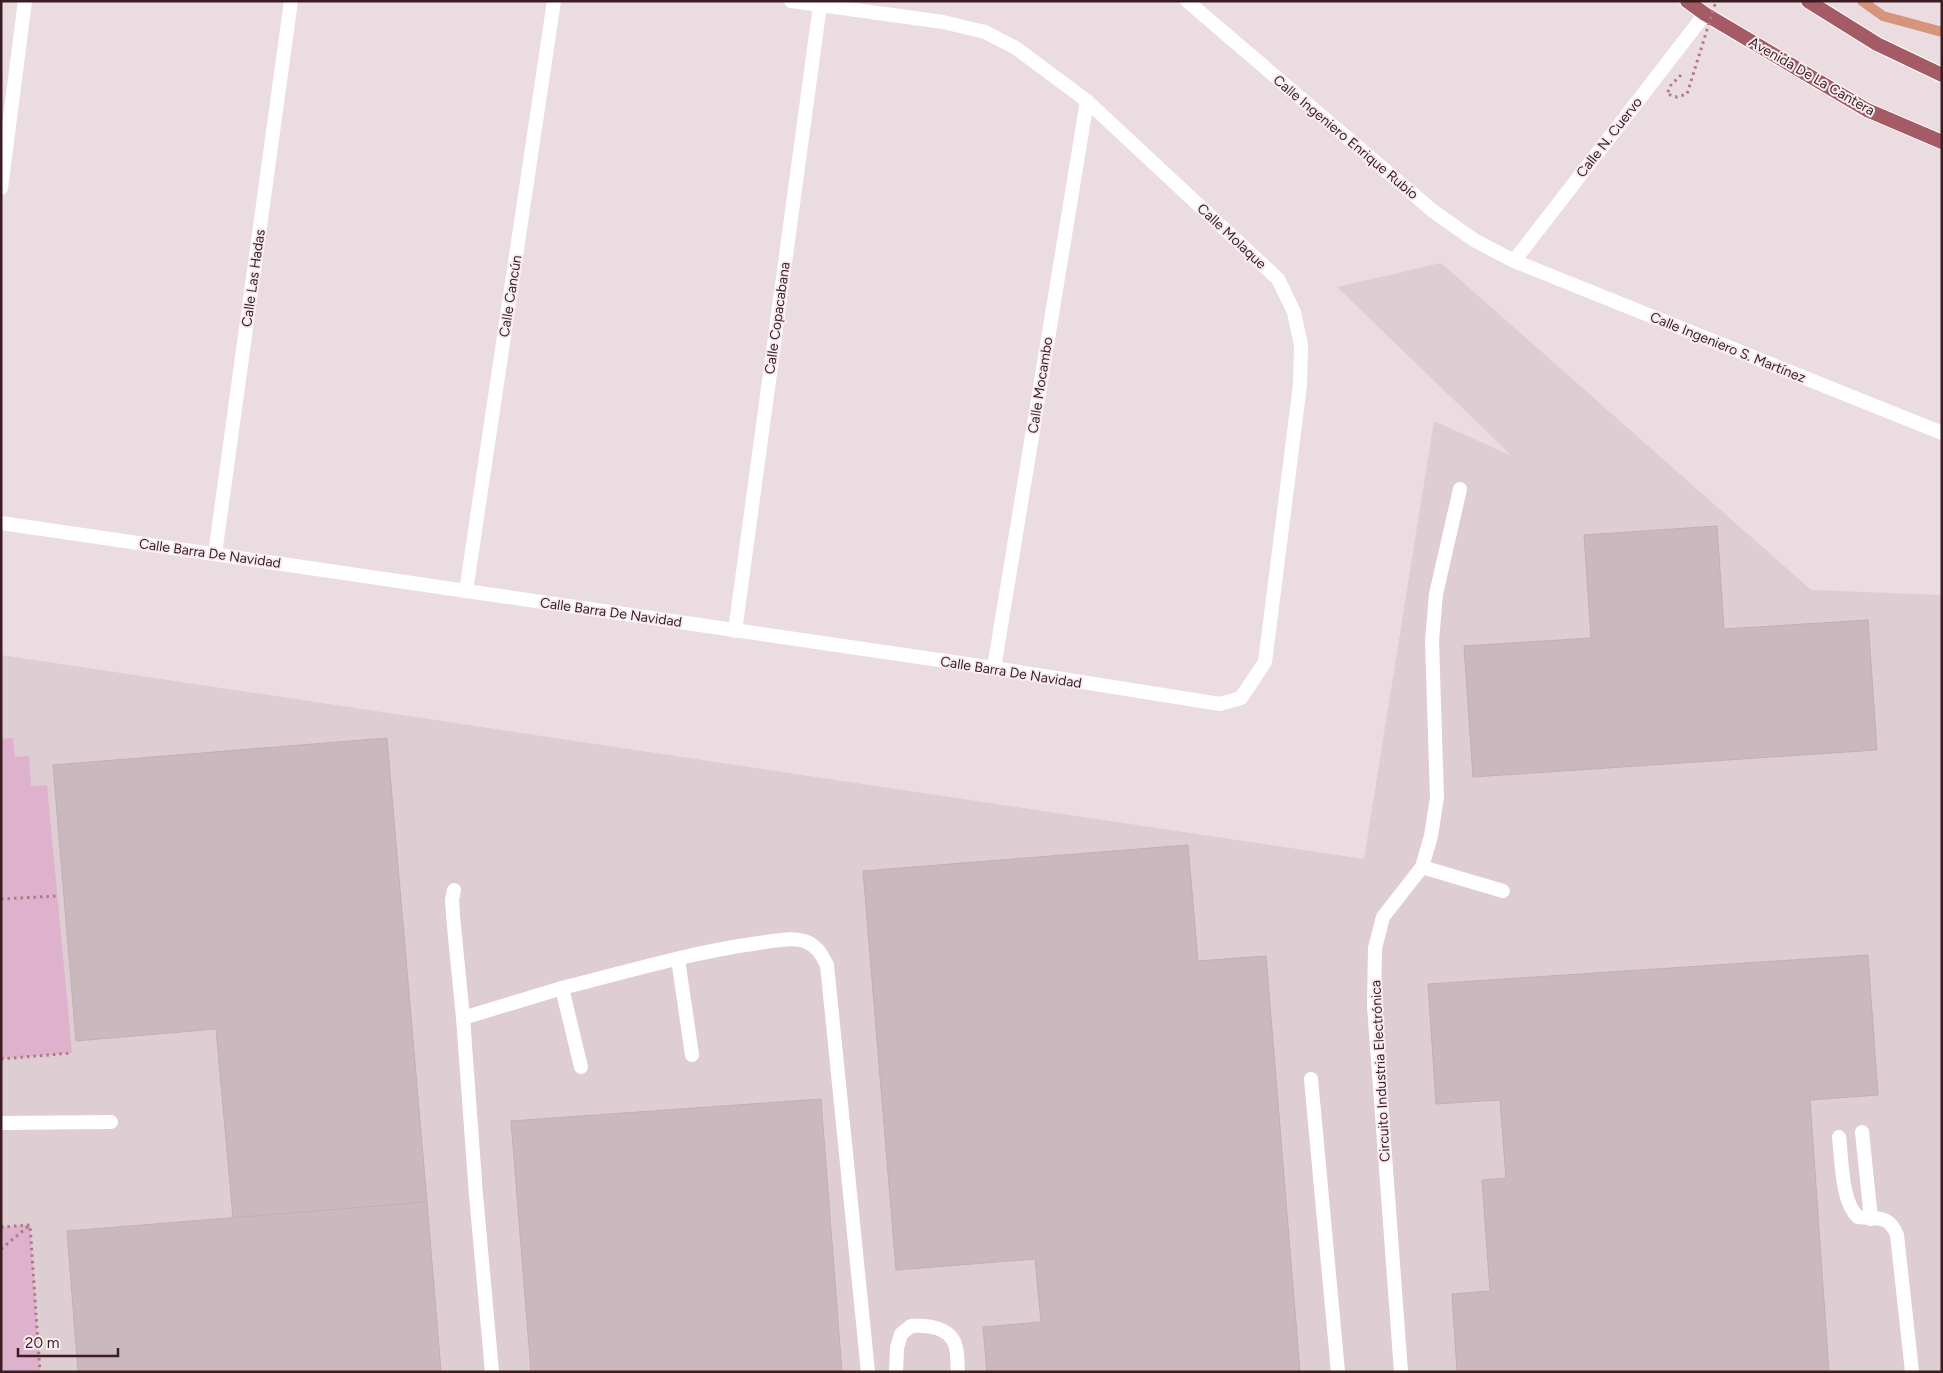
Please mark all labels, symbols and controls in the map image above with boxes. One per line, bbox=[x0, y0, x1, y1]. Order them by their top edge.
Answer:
street label: Avenida De La Cantera bbox=[1746, 33, 1878, 119]
street label: Calle Ingeniero Enrique Rubio bbox=[1270, 72, 1422, 203]
street label: Calle N. Cuervo bbox=[1573, 94, 1646, 181]
street label: Calle Molaque bbox=[1194, 200, 1270, 273]
street label: Calle Las Hadas bbox=[238, 228, 269, 328]
street label: Calle Cancún bbox=[496, 254, 525, 338]
street label: Calle Copacabana bbox=[761, 261, 794, 375]
street label: Calle Ingeniero S. Martínez bbox=[1647, 308, 1808, 387]
street label: Calle Mocambo bbox=[1024, 336, 1057, 435]
street label: Calle Barra De Navidad bbox=[138, 535, 282, 572]
street label: Calle Barra De Navidad bbox=[539, 594, 683, 631]
street label: Calle Barra De Navidad bbox=[939, 653, 1083, 692]
street label: Circuito Industria Electrónica bbox=[1367, 980, 1394, 1162]
scale bar bbox=[18, 1326, 118, 1358]
text: 20 m bbox=[25, 1334, 59, 1352]

